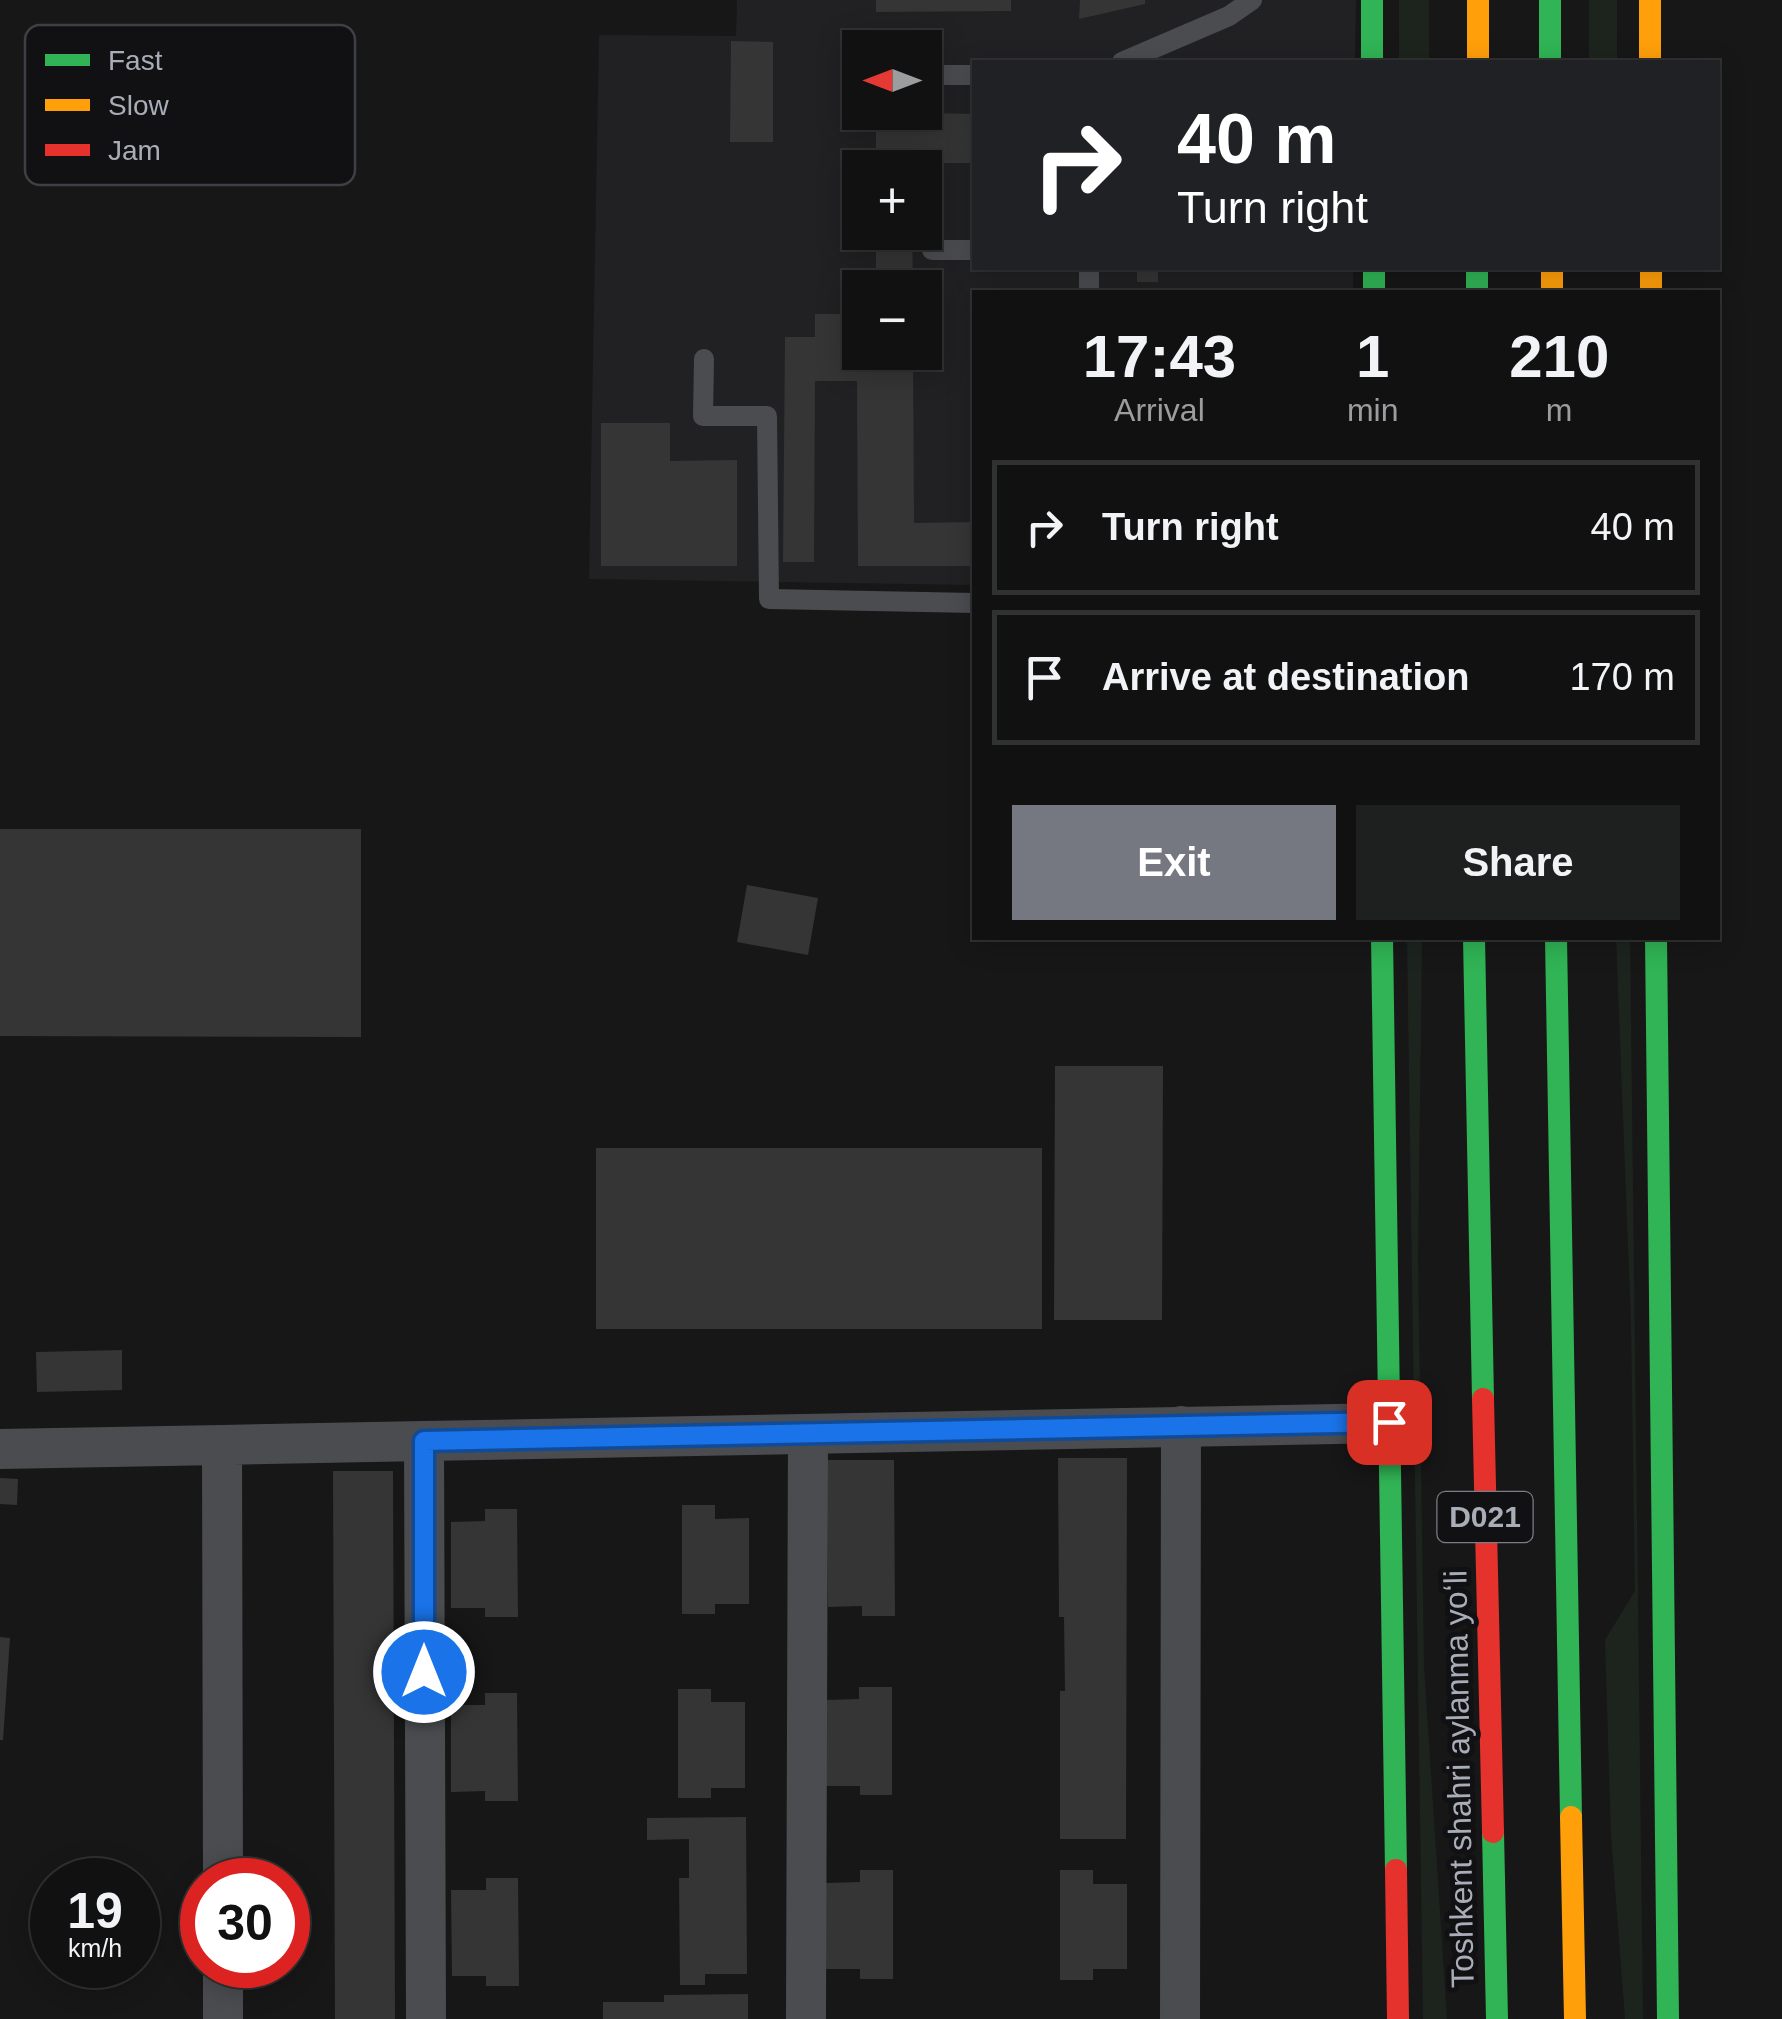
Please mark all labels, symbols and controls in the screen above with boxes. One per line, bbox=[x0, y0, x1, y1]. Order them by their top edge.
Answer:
legend bbox=[25, 25, 355, 185]
north arrow bbox=[842, 30, 942, 130]
map controls bbox=[842, 30, 942, 370]
text: Fast bbox=[108, 45, 163, 76]
text: Slow bbox=[108, 90, 169, 121]
icon: right bbox=[1012, 100, 1142, 230]
text: 40 m bbox=[1177, 100, 1337, 178]
text: Jam bbox=[108, 135, 161, 166]
button: + bbox=[842, 150, 942, 250]
text: Turn right bbox=[1177, 182, 1368, 233]
button: − bbox=[842, 270, 942, 370]
text: 17:43 bbox=[1083, 323, 1236, 390]
text: 1 bbox=[1356, 323, 1389, 390]
text: 210 bbox=[1509, 323, 1609, 390]
text: Arrival bbox=[1114, 392, 1205, 428]
text: min bbox=[1347, 392, 1398, 428]
text: m bbox=[1546, 392, 1573, 428]
icon: right bbox=[1017, 500, 1072, 555]
text: Turn right bbox=[1102, 506, 1279, 548]
text: 40 m bbox=[1591, 506, 1675, 548]
icon: arrive bbox=[1017, 650, 1072, 705]
text: Arrive at destination bbox=[1102, 656, 1469, 698]
text: 170 m bbox=[1569, 656, 1675, 698]
button: Exit bbox=[1012, 805, 1336, 920]
button: Share bbox=[1356, 805, 1680, 920]
pin bbox=[1347, 1380, 1432, 1465]
icon: arrive bbox=[1362, 1395, 1417, 1450]
road number: D021 bbox=[1438, 1492, 1532, 1542]
street label: Toshkent shahri aylanma yoʻli bbox=[1437, 1570, 1481, 1988]
position arrow bbox=[372, 1620, 476, 1724]
speed limit sign: 30 bbox=[180, 1858, 310, 1988]
text: 19 bbox=[67, 1883, 123, 1939]
text: km/h bbox=[68, 1934, 122, 1962]

